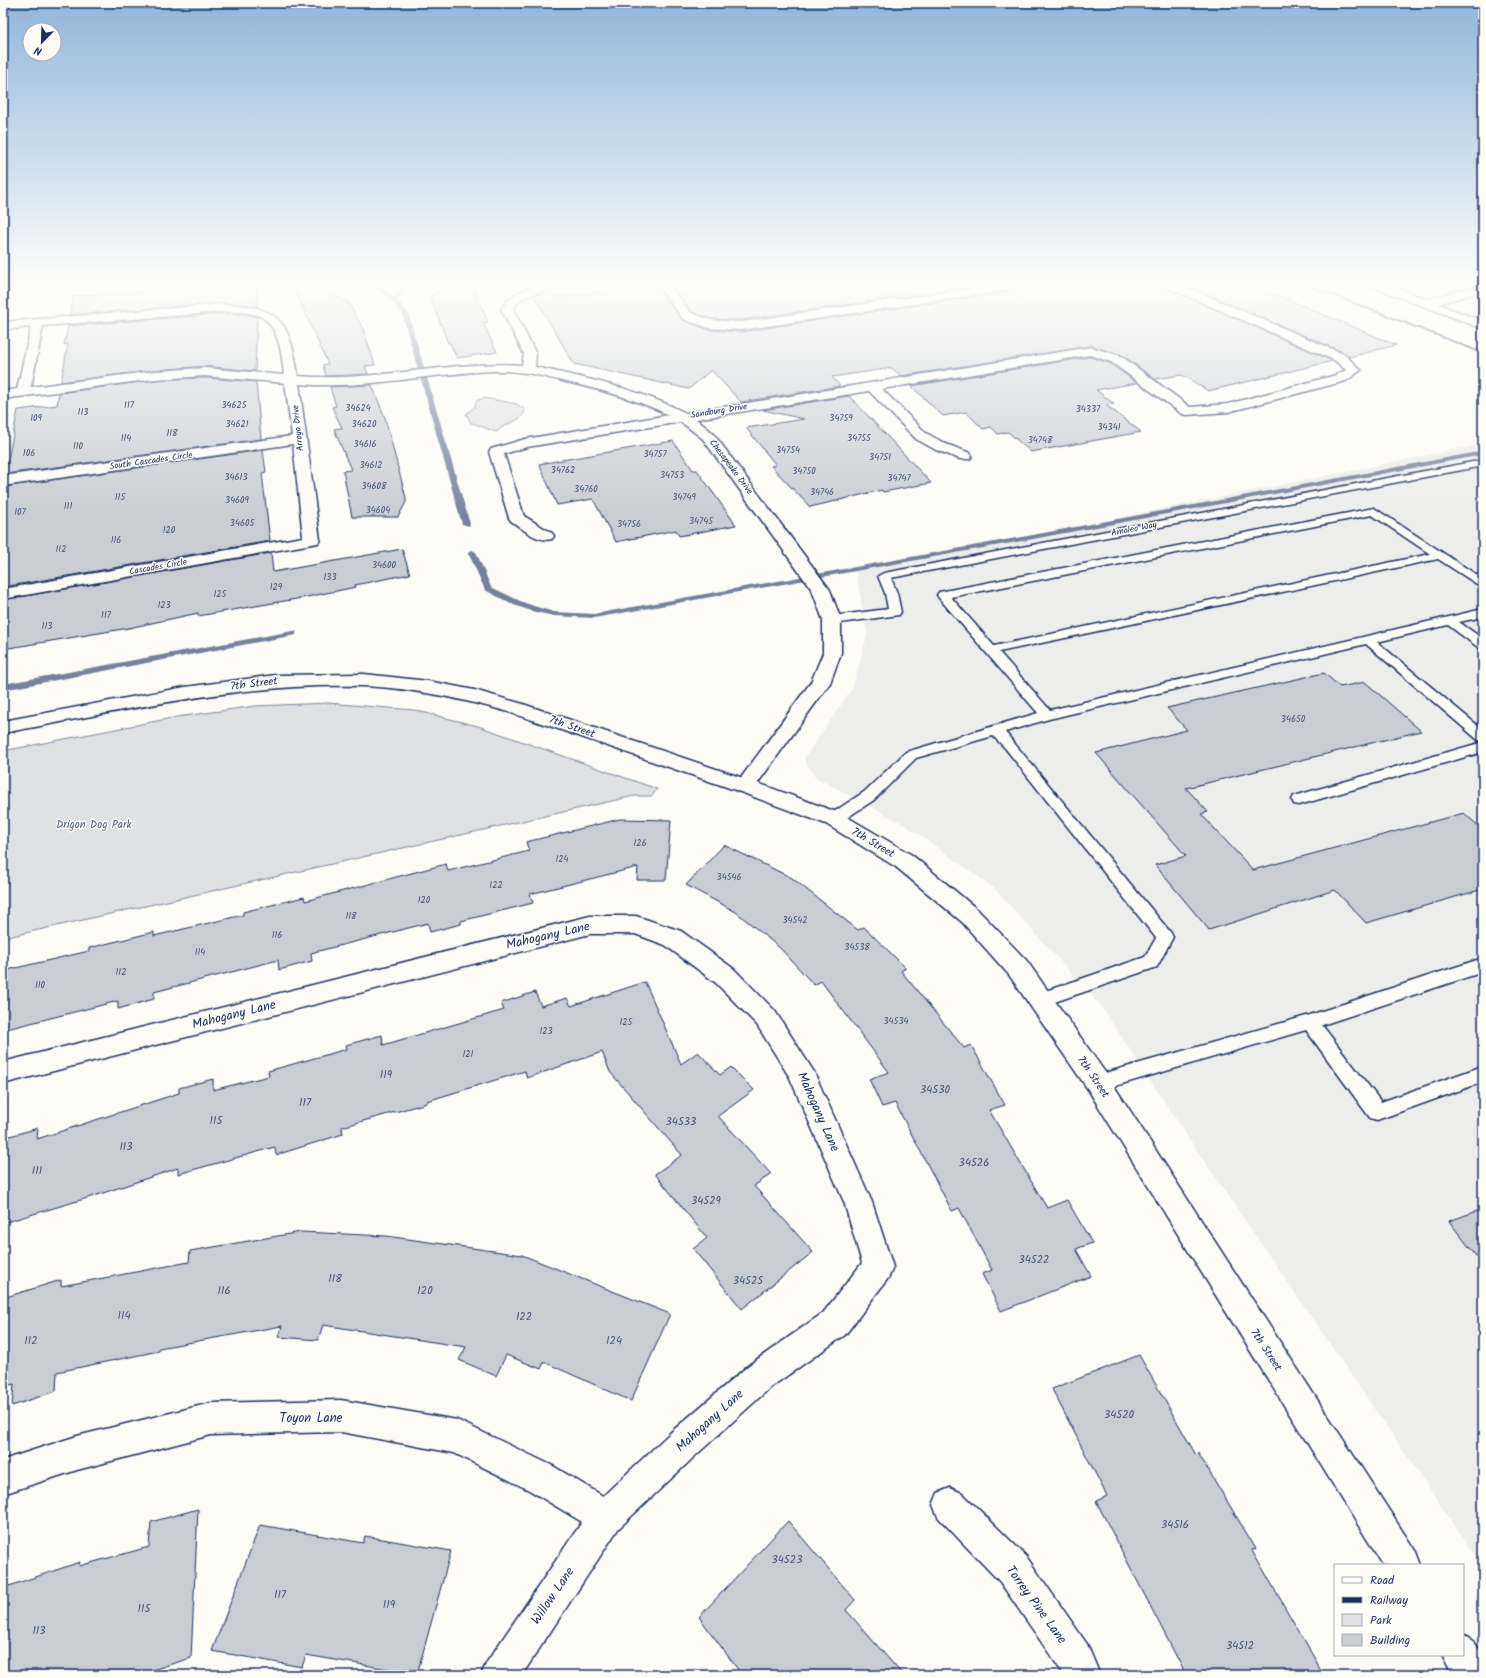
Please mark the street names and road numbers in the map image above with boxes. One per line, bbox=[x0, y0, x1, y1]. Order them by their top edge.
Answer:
street label: Sandburg Drive bbox=[690, 399, 748, 423]
street label: Arroyo Drive bbox=[288, 404, 308, 452]
street label: Chesapeake Drive bbox=[705, 436, 757, 498]
street label: South Cascades Circle bbox=[109, 448, 193, 474]
street label: Amaleo Way bbox=[1110, 517, 1159, 541]
street label: Cascades Circle bbox=[128, 555, 188, 579]
street label: 7th Street bbox=[229, 672, 279, 696]
street label: 7th Street bbox=[547, 711, 598, 743]
street label: 7th Street bbox=[848, 823, 899, 863]
street label: Mahogany Lane bbox=[504, 916, 592, 956]
street label: Mahogany Lane bbox=[190, 994, 278, 1036]
street label: 7th Street bbox=[1072, 1052, 1114, 1102]
street label: Mahogany Lane bbox=[791, 1069, 845, 1156]
street label: 7th Street bbox=[1246, 1325, 1287, 1375]
street label: Mahogany Lane bbox=[671, 1384, 749, 1457]
street label: Toyon Lane bbox=[280, 1408, 343, 1429]
street label: Torrey Pine Lane bbox=[1000, 1561, 1072, 1649]
street label: Willow Lane bbox=[526, 1563, 580, 1629]

